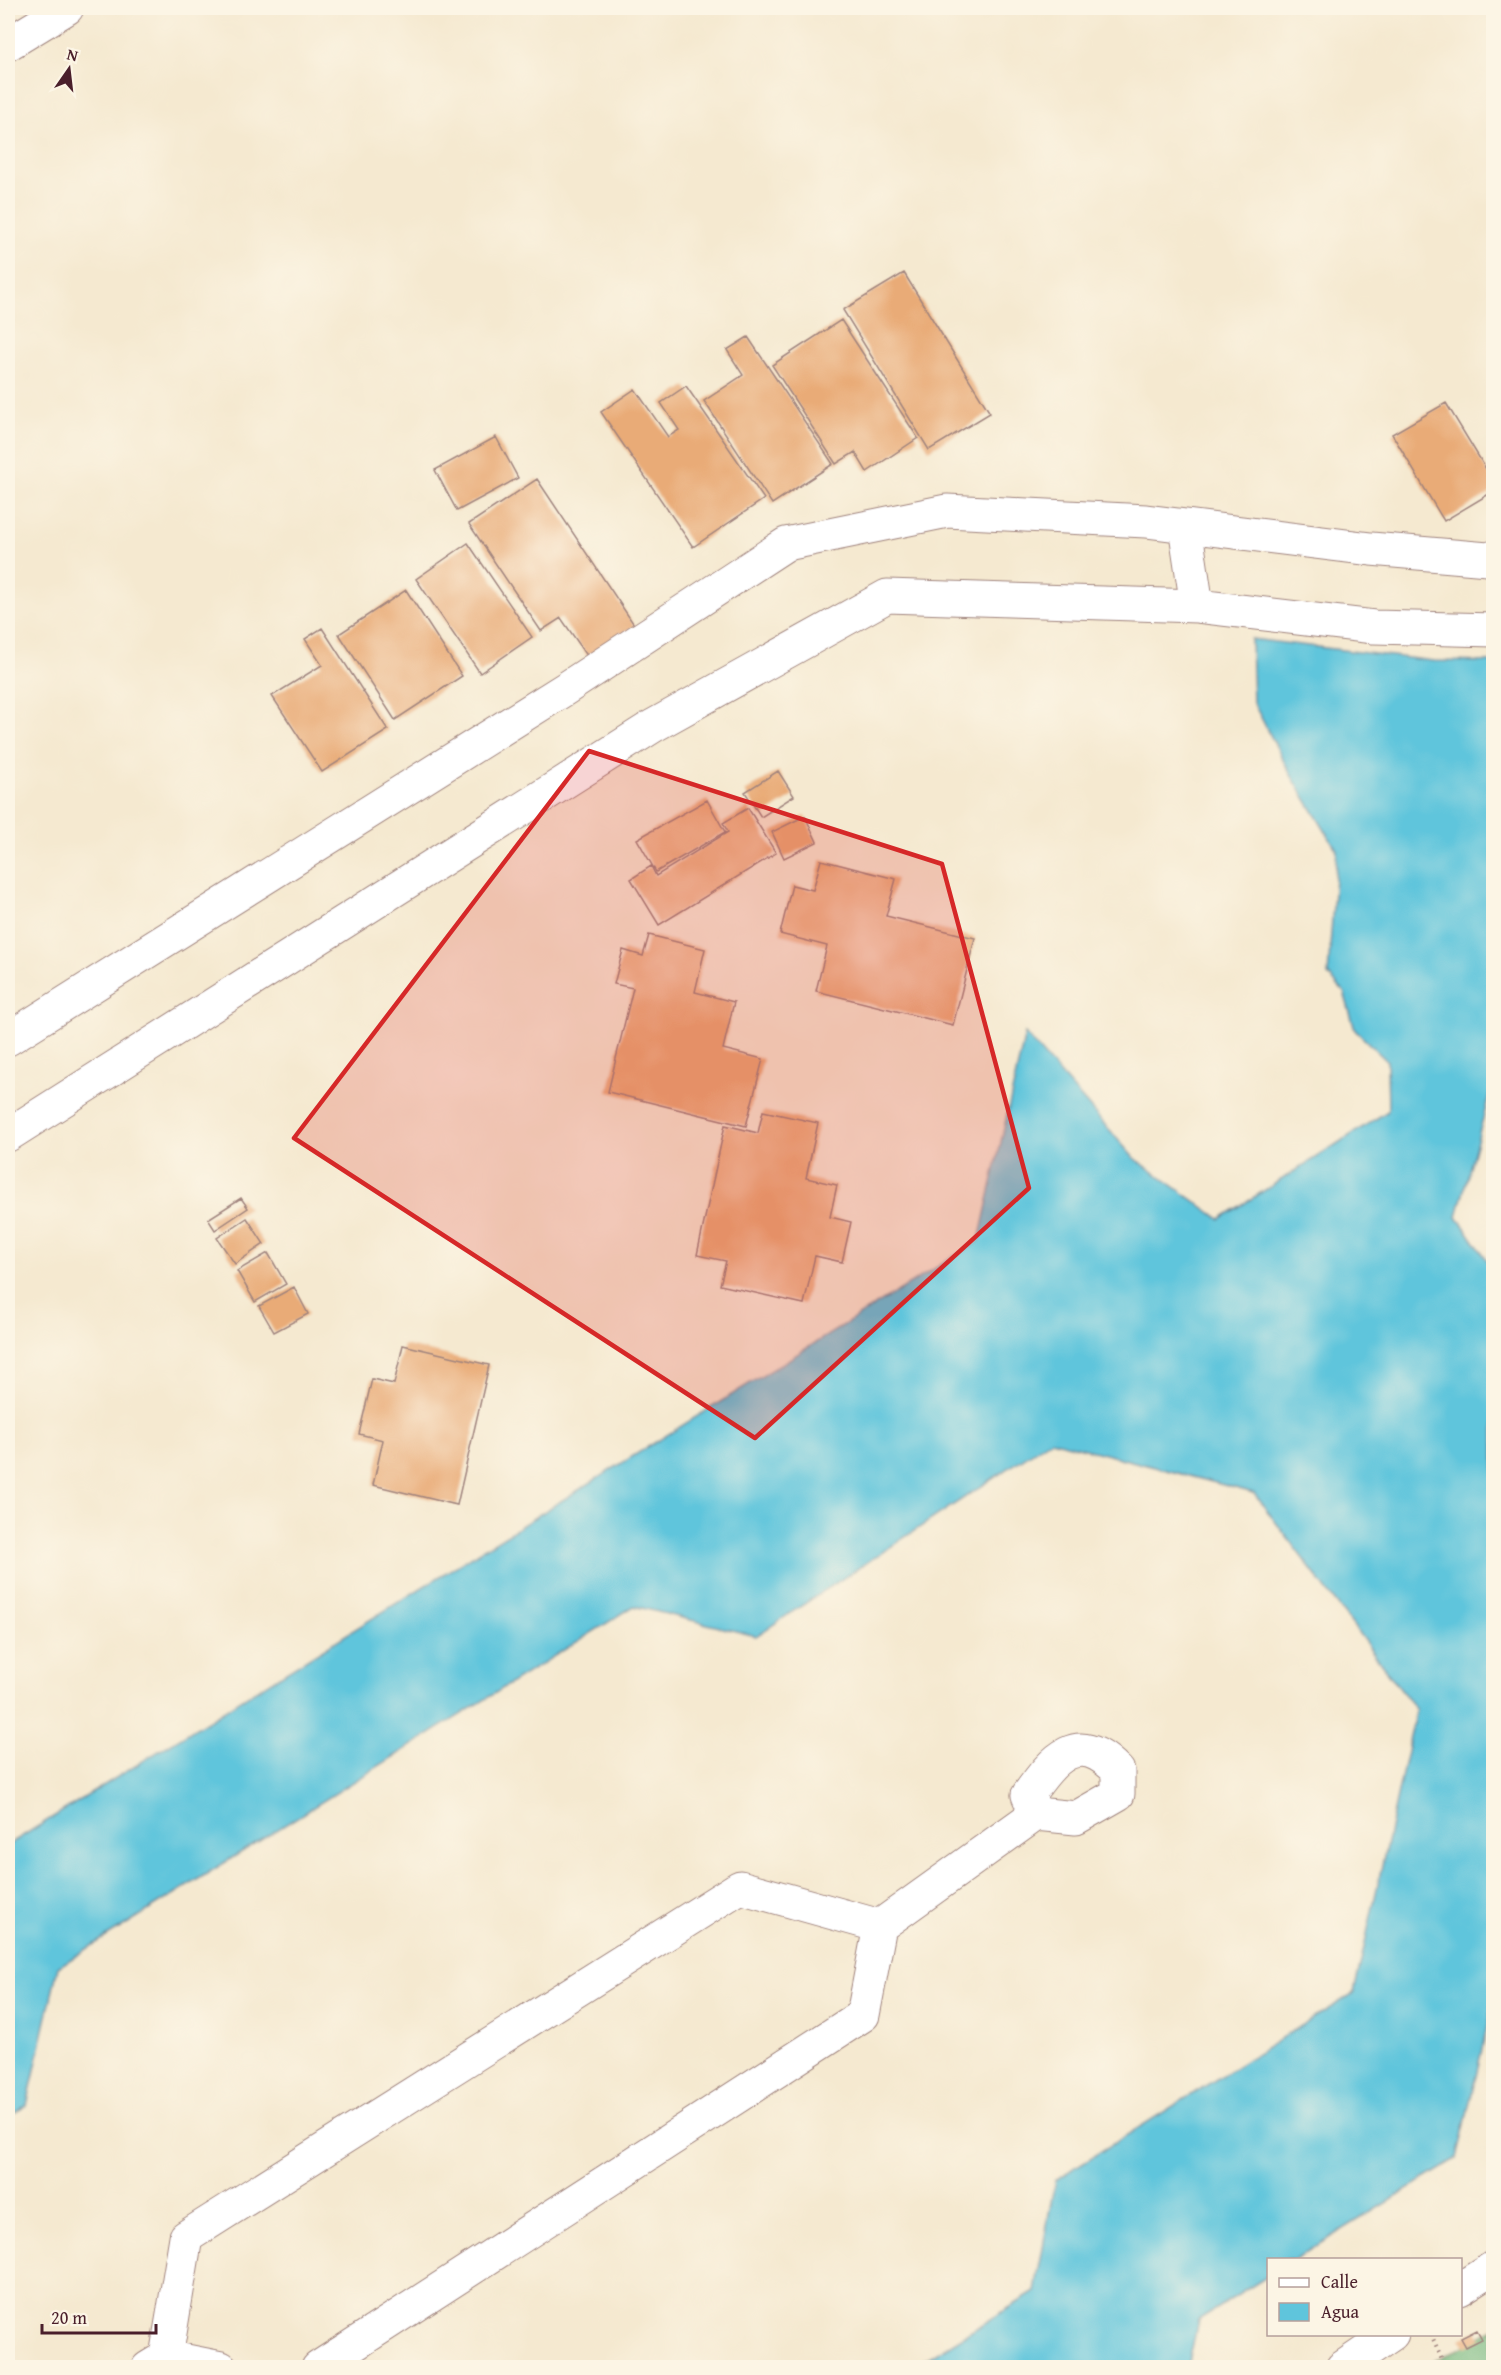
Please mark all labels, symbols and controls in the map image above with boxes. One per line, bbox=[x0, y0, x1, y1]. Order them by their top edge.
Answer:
north arrow bbox=[39, 39, 99, 99]
text: N bbox=[65, 42, 81, 67]
legend bbox=[1267, 2258, 1462, 2336]
text: Calle bbox=[1321, 2268, 1358, 2295]
scale bar bbox=[42, 2297, 156, 2335]
text: Agua bbox=[1321, 2298, 1360, 2325]
text: 20 m bbox=[51, 2304, 87, 2331]

